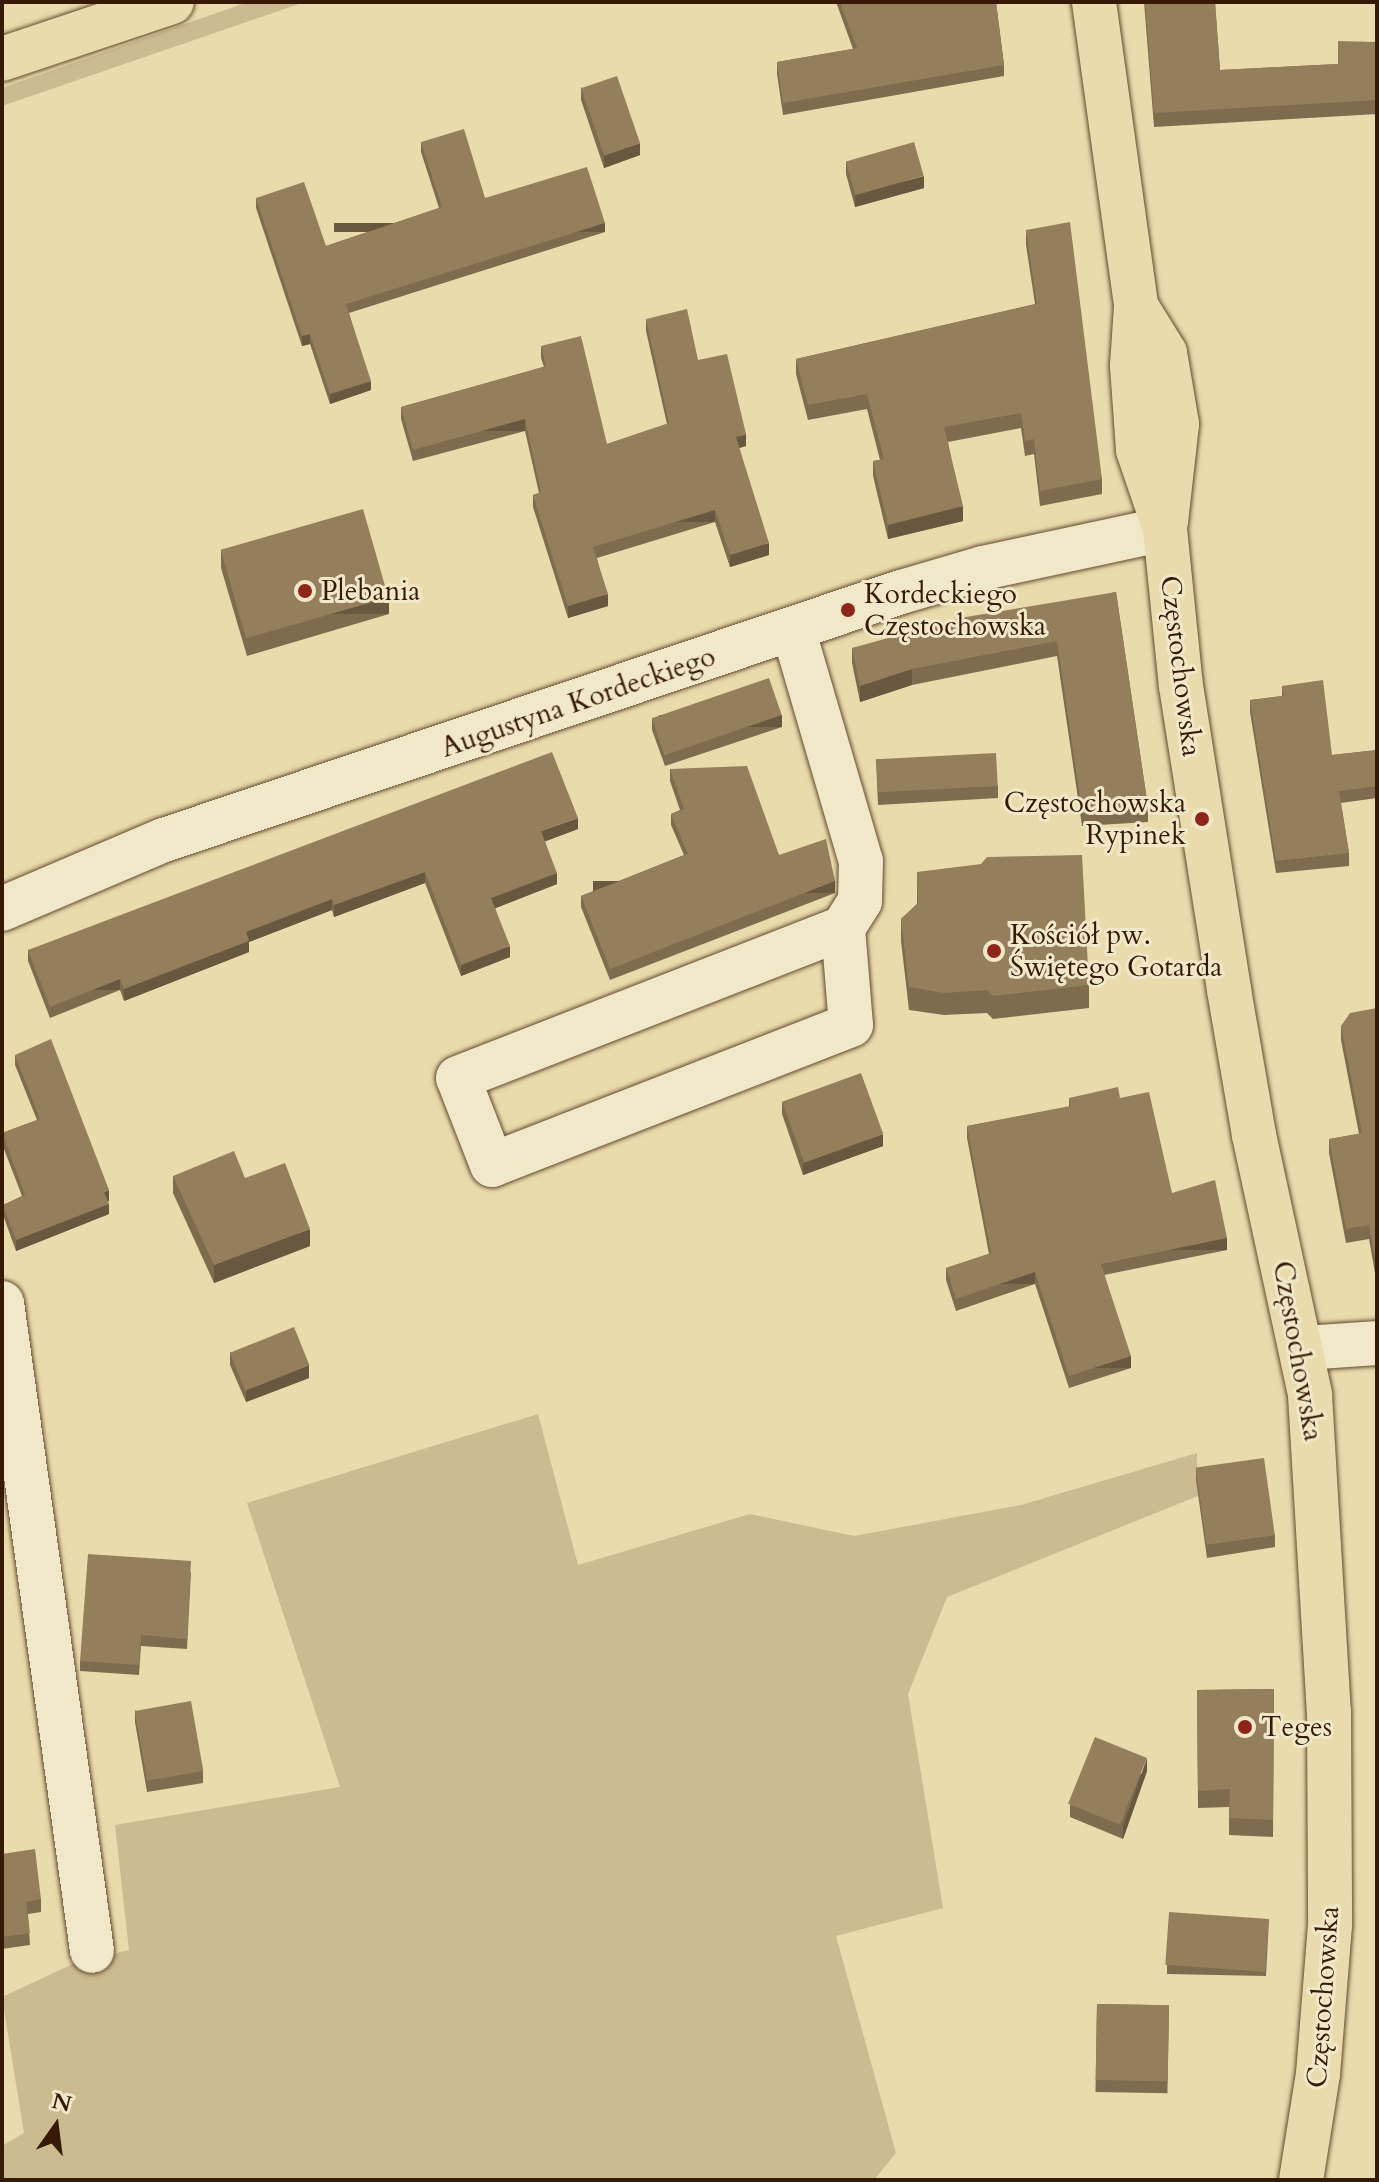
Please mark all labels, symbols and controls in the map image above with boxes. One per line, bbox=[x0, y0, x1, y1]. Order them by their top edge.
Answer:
place label: Plebania bbox=[321, 574, 420, 608]
street label: Częstochowska bbox=[1153, 574, 1209, 758]
place label: Kordeckiego Częstochowska bbox=[864, 577, 1046, 643]
marker: Plebania bbox=[296, 582, 314, 600]
marker: Kordeckiego Częstochowska bbox=[839, 601, 857, 619]
street label: Augustyna Kordeckiego bbox=[436, 639, 720, 765]
place label: Częstochowska Rypinek bbox=[1004, 786, 1186, 852]
marker: Częstochowska Rypinek bbox=[1193, 810, 1211, 828]
place label: Kościół pw. Świętego Gotarda bbox=[1010, 918, 1222, 984]
marker: Kościół pw. Świętego Gotarda bbox=[985, 942, 1003, 960]
street label: Częstochowska bbox=[1266, 1258, 1330, 1444]
place label: Teges bbox=[1261, 1710, 1332, 1744]
marker: Teges bbox=[1236, 1718, 1254, 1736]
street label: Częstochowska bbox=[1300, 1905, 1346, 2089]
north arrow bbox=[16, 2086, 96, 2166]
text: N bbox=[49, 2086, 75, 2120]

